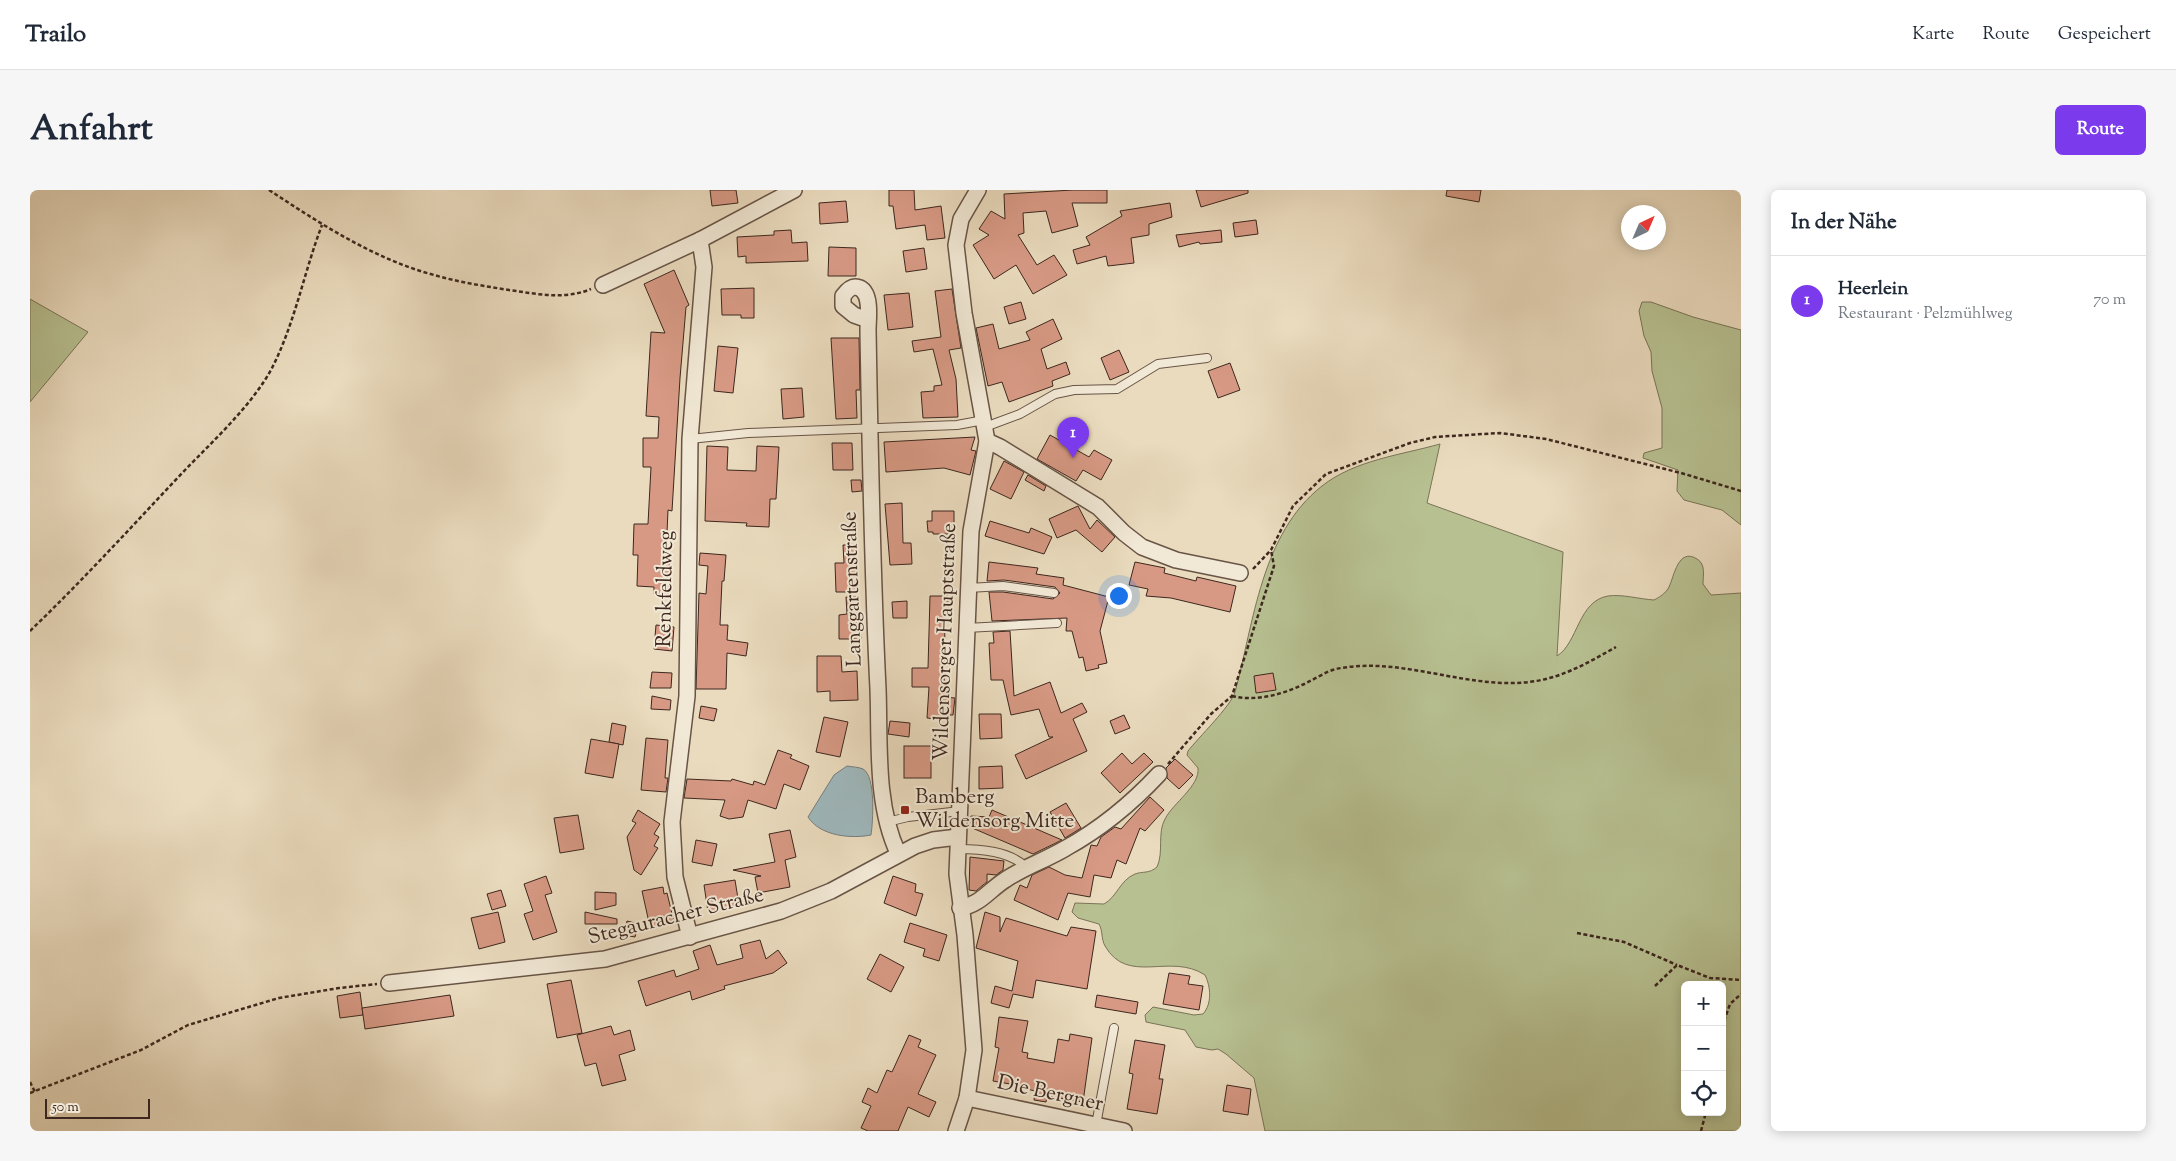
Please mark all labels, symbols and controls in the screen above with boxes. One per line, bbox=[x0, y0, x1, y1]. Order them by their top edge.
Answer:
text: Trailo bbox=[25, 18, 86, 52]
text: Karte bbox=[1912, 22, 1955, 48]
text: Route bbox=[1983, 22, 2030, 48]
text: Gespeichert bbox=[2058, 22, 2151, 48]
text: Anfahrt bbox=[30, 105, 153, 156]
button: Route bbox=[2055, 105, 2146, 155]
north arrow bbox=[1621, 205, 1666, 250]
text: In der Nähe bbox=[1791, 208, 1897, 238]
text: Heerlein bbox=[1838, 276, 1908, 303]
text: 1 bbox=[1804, 289, 1810, 312]
text: 70 m bbox=[2093, 289, 2126, 312]
text: Restaurant · Pelzmühlweg bbox=[1838, 303, 2013, 326]
pin: 1 bbox=[1057, 417, 1089, 458]
street label: Langgartenstraße bbox=[835, 511, 871, 667]
street label: Wildensorger Hauptstraße bbox=[927, 522, 965, 762]
street label: Renkfeldweg bbox=[650, 530, 682, 648]
your location bbox=[1106, 583, 1132, 609]
place label: Bamberg Wildensorg Mitte bbox=[915, 783, 1074, 837]
marker: Bamberg Wildensorg Mitte bbox=[899, 804, 911, 816]
street label: Stegauracher Straße bbox=[585, 881, 767, 953]
map controls bbox=[1681, 981, 1726, 1116]
button: + bbox=[1681, 981, 1726, 1026]
button: − bbox=[1681, 1026, 1726, 1071]
street label: Die Bergner bbox=[994, 1068, 1106, 1120]
button: locate bbox=[1681, 1071, 1726, 1116]
scale bar bbox=[45, 1096, 150, 1119]
text: 50 m bbox=[52, 1098, 79, 1118]

